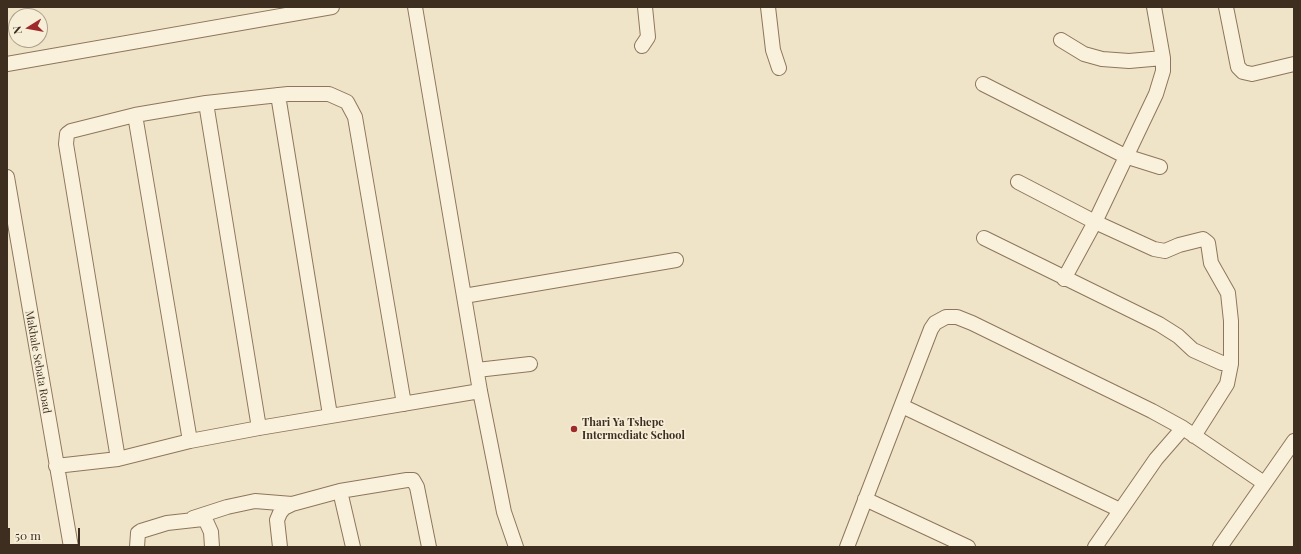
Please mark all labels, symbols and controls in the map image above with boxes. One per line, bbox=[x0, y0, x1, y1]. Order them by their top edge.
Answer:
north arrow bbox=[8, 8, 48, 48]
text: N bbox=[9, 25, 25, 36]
street label: Makhale Sebata Road bbox=[22, 309, 54, 415]
place label: Thari Ya Tshepe Intermediate School bbox=[582, 416, 685, 442]
marker: Thari Ya Tshepe Intermediate School bbox=[569, 424, 579, 434]
scale bar bbox=[10, 520, 82, 546]
text: 50 m bbox=[15, 527, 41, 543]

